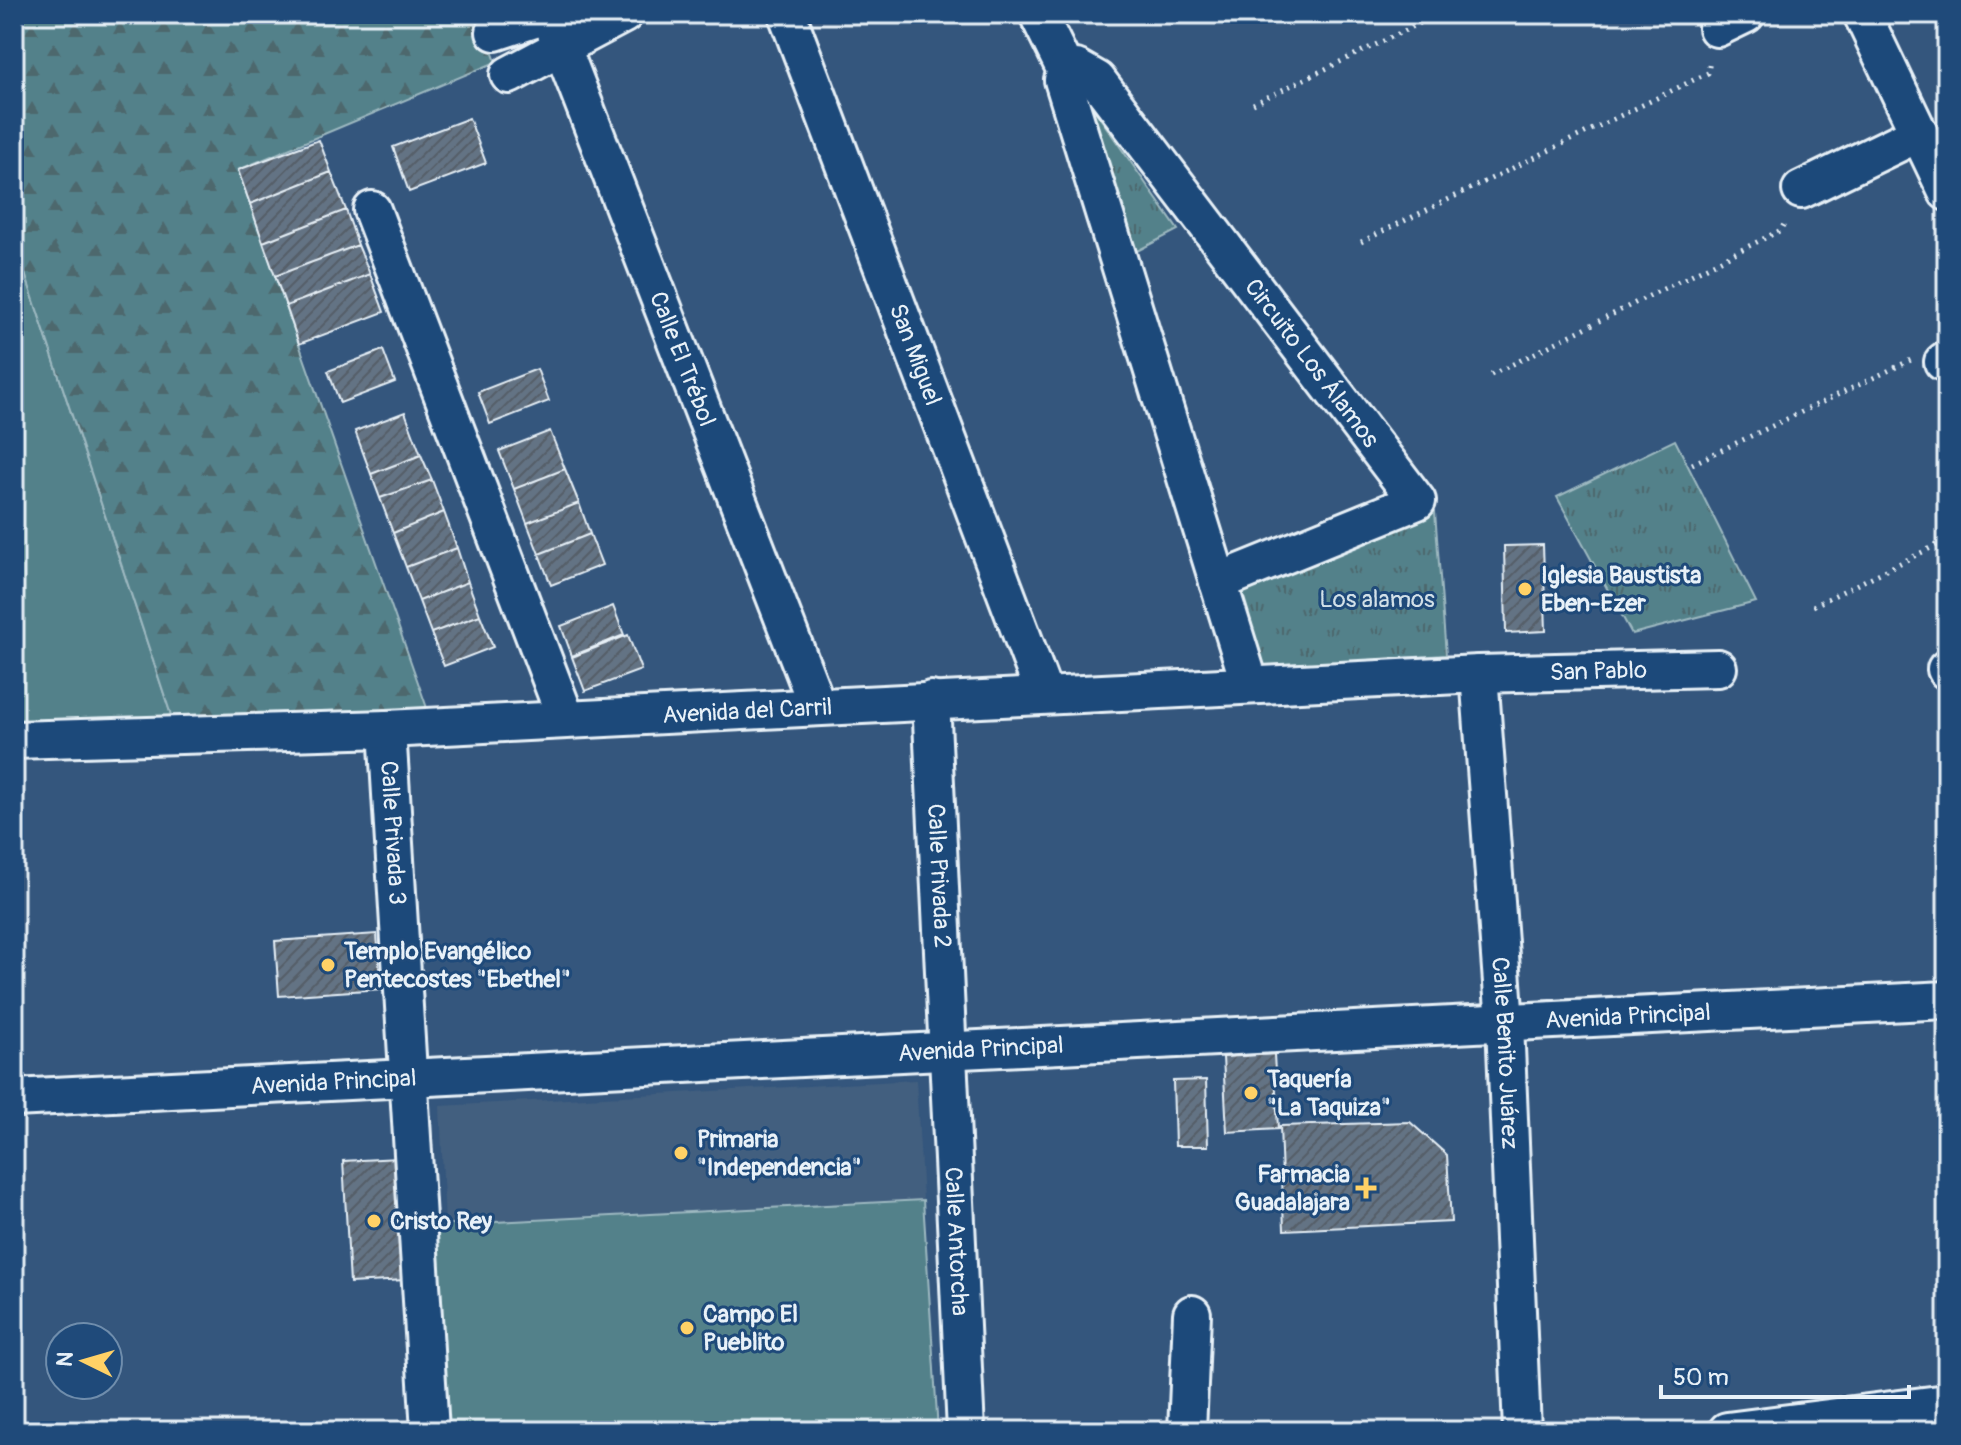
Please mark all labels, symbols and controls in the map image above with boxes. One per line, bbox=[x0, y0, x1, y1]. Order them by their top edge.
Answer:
street label: Circuito Los Álamos bbox=[1238, 273, 1385, 454]
street label: Calle El Trébol bbox=[643, 288, 722, 431]
street label: San Miguel bbox=[883, 300, 948, 410]
place label: Iglesia Baustista Eben-Ezer bbox=[1541, 561, 1701, 618]
marker: Iglesia Baustista Eben-Ezer bbox=[1516, 580, 1534, 598]
park label: Los alamos bbox=[1319, 585, 1435, 614]
street label: San Pablo bbox=[1550, 656, 1647, 687]
street label: Avenida del Carril bbox=[662, 693, 833, 730]
street label: Calle Privada 3 bbox=[374, 760, 412, 906]
street label: Calle Privada 2 bbox=[921, 803, 957, 949]
place label: Templo Evangélico Pentecostes "Ebethel" bbox=[343, 937, 571, 994]
marker: Templo Evangélico Pentecostes "Ebethel" bbox=[319, 956, 337, 974]
street label: Calle Benito Juárez bbox=[1485, 956, 1524, 1150]
street label: Avenida Principal bbox=[1544, 998, 1712, 1035]
street label: Avenida Principal bbox=[897, 1031, 1064, 1068]
street label: Avenida Principal bbox=[250, 1064, 417, 1101]
place label: Taquería "La Taquiza" bbox=[1266, 1065, 1391, 1122]
marker: Taquería "La Taquiza" bbox=[1242, 1084, 1260, 1102]
place label: Primaria "Independencia" bbox=[697, 1125, 862, 1182]
marker: Primaria "Independencia" bbox=[672, 1144, 690, 1162]
place label: Farmacia Guadalajara bbox=[1235, 1160, 1350, 1217]
street label: Calle Antorcha bbox=[938, 1166, 974, 1317]
marker: Farmacia Guadalajara bbox=[1357, 1179, 1375, 1197]
place label: Cristo Rey bbox=[390, 1207, 493, 1236]
marker: Cristo Rey bbox=[365, 1212, 383, 1230]
place label: Campo El Pueblito bbox=[703, 1300, 798, 1357]
marker: Campo El Pueblito bbox=[678, 1319, 696, 1337]
north arrow bbox=[44, 1321, 124, 1401]
scale bar bbox=[1661, 1349, 1909, 1399]
text: N bbox=[50, 1351, 80, 1368]
text: 50 m bbox=[1673, 1363, 1729, 1392]

